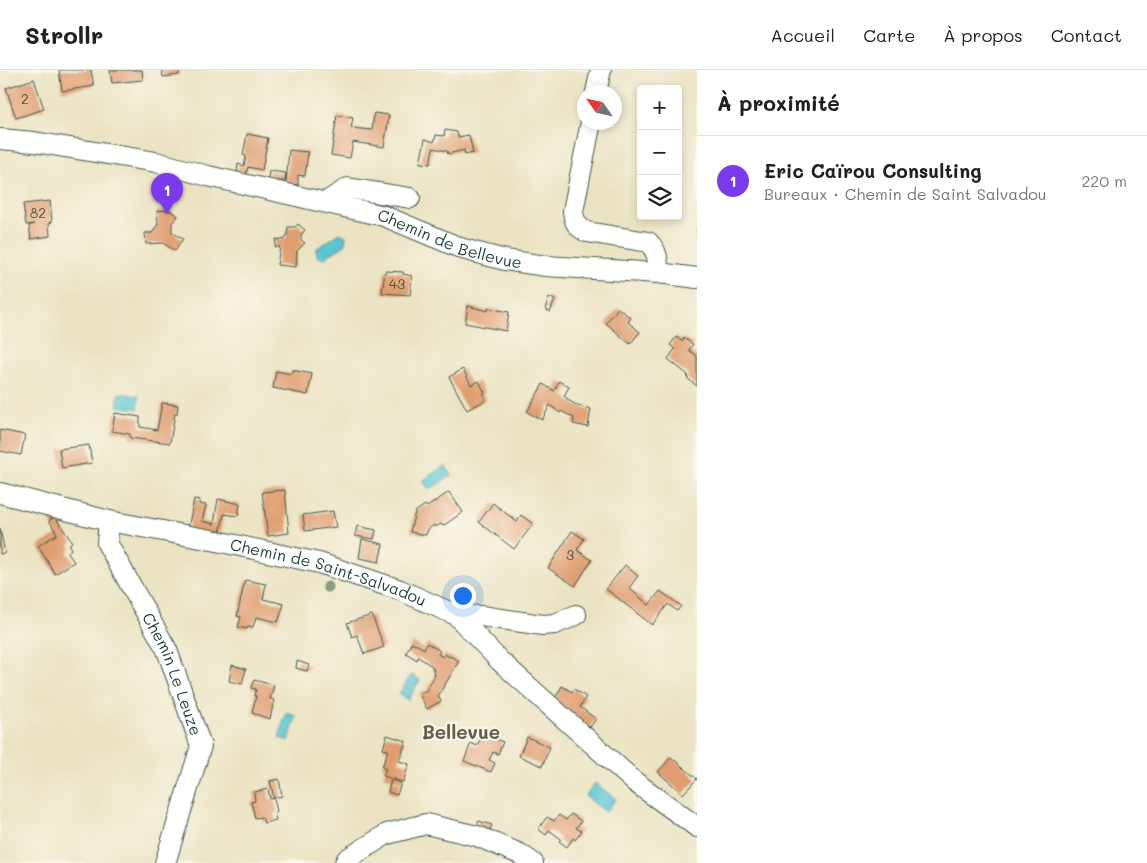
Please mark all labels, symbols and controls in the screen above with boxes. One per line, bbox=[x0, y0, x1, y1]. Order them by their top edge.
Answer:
text: Strollr bbox=[25, 19, 103, 50]
text: Accueil bbox=[770, 23, 835, 47]
text: Carte bbox=[863, 23, 915, 47]
text: À propos bbox=[943, 23, 1023, 47]
text: Contact bbox=[1051, 23, 1122, 47]
north arrow bbox=[577, 85, 622, 130]
map controls bbox=[637, 85, 682, 220]
button: + bbox=[637, 85, 682, 130]
house number: 2 bbox=[21, 89, 29, 108]
text: À proximité bbox=[717, 89, 840, 116]
button: − bbox=[637, 130, 682, 175]
text: Eric Caïrou Consulting bbox=[764, 158, 981, 183]
text: 1 bbox=[729, 170, 737, 191]
text: 220 m bbox=[1081, 170, 1127, 191]
pin: 1 bbox=[151, 173, 183, 214]
button: layers bbox=[637, 175, 682, 220]
text: Bureaux · Chemin de Saint Salvadou bbox=[764, 183, 1047, 204]
house number: 82 bbox=[30, 203, 46, 222]
street label: Chemin de Bellevue bbox=[376, 204, 523, 272]
house number: 43 bbox=[389, 274, 405, 293]
street label: Chemin de Saint-Salvadou bbox=[228, 533, 430, 610]
house number: 3 bbox=[566, 545, 574, 564]
your location bbox=[450, 583, 476, 609]
street label: Chemin Le Leuze bbox=[138, 608, 207, 738]
district label: Bellevue bbox=[422, 719, 500, 744]

